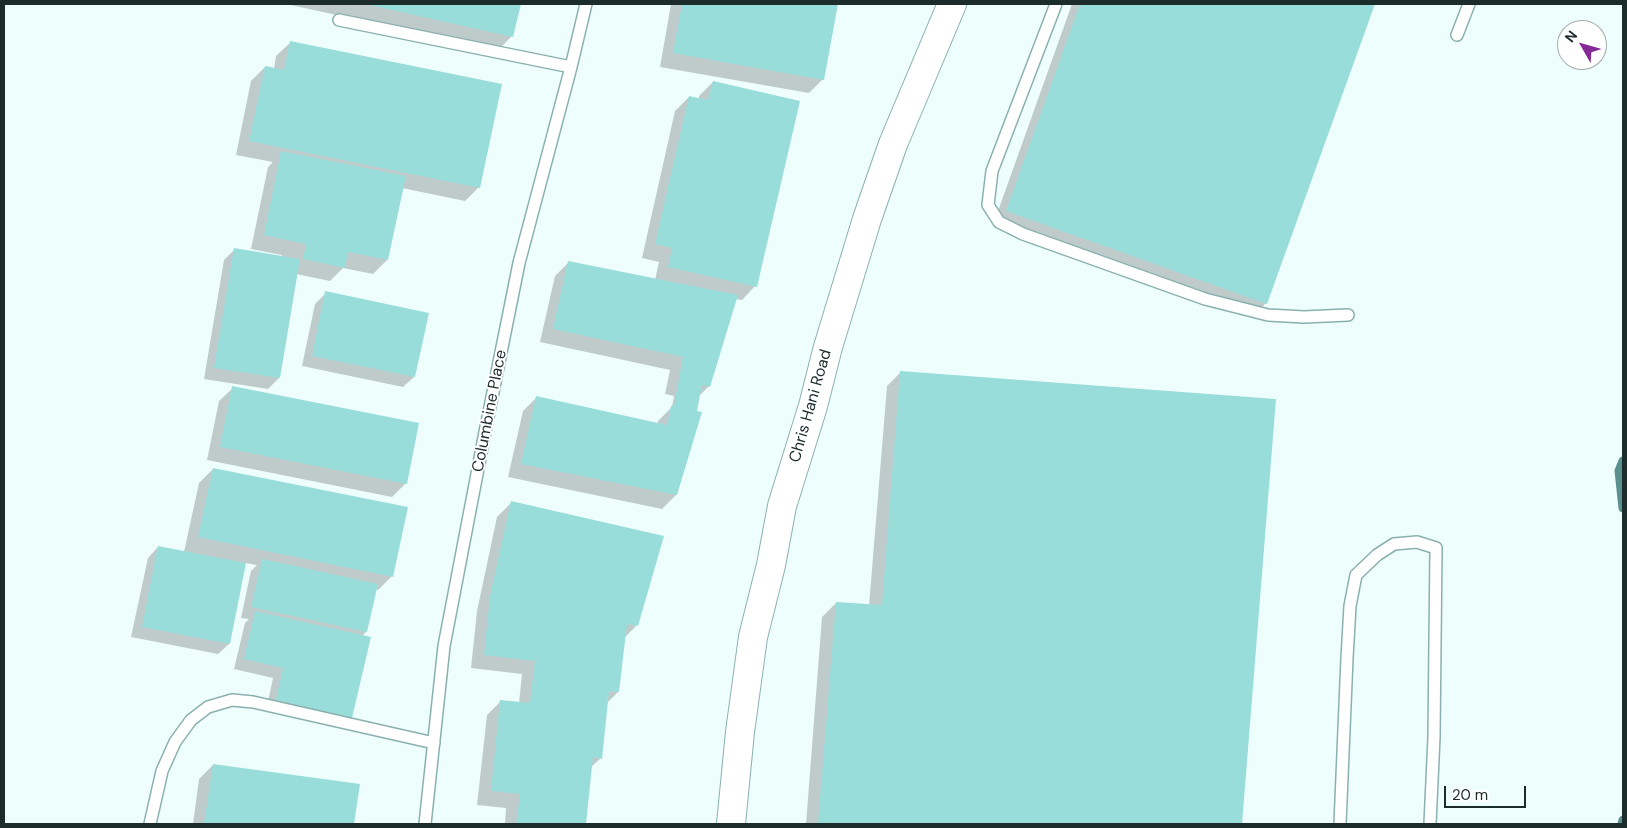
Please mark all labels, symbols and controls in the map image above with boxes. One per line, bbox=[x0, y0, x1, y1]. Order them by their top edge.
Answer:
north arrow bbox=[1557, 20, 1607, 70]
text: N bbox=[1561, 27, 1581, 46]
street label: Chris Hani Road bbox=[786, 347, 836, 465]
street label: Columbine Place bbox=[469, 348, 511, 474]
scale bar bbox=[1447, 776, 1530, 808]
text: 20 m bbox=[1452, 785, 1488, 805]

